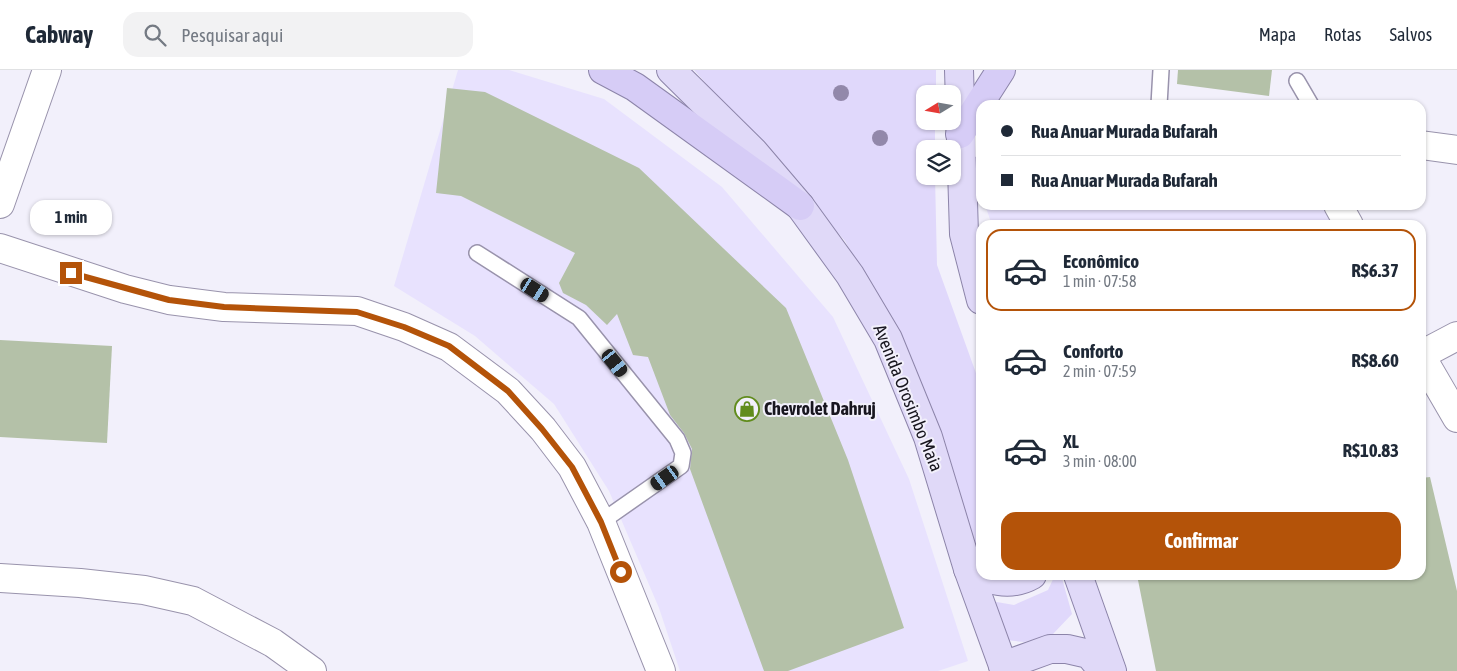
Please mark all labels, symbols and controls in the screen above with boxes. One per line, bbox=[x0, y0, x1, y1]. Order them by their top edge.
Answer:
search box bbox=[123, 12, 473, 57]
text: Cabway bbox=[25, 21, 93, 48]
icon: search bbox=[141, 21, 169, 49]
text: Pesquisar aqui bbox=[181, 24, 283, 46]
text: Mapa bbox=[1259, 24, 1296, 45]
text: Rotas bbox=[1324, 24, 1361, 45]
text: Salvos bbox=[1389, 24, 1432, 45]
north arrow bbox=[916, 85, 961, 130]
map controls bbox=[916, 85, 961, 185]
text: Rua Anuar Murada Bufarah bbox=[1031, 120, 1218, 142]
button: layers bbox=[916, 140, 961, 185]
text: Rua Anuar Murada Bufarah bbox=[1031, 169, 1218, 191]
callout: 1 min bbox=[30, 200, 112, 236]
text: 1 min bbox=[55, 208, 87, 226]
icon: car bbox=[1003, 248, 1048, 293]
text: Econômico bbox=[1063, 250, 1139, 272]
text: R$6.37 bbox=[1351, 259, 1399, 281]
route end bbox=[60, 262, 82, 284]
text: 1 min · 07:58 bbox=[1063, 272, 1136, 290]
car bbox=[518, 276, 551, 304]
street label: Avenida Orosimbo Maia bbox=[869, 321, 948, 474]
icon: car bbox=[1003, 338, 1048, 383]
text: Conforto bbox=[1063, 340, 1124, 362]
car bbox=[599, 347, 630, 379]
text: R$8.60 bbox=[1351, 349, 1399, 371]
text: 2 min · 07:59 bbox=[1063, 362, 1136, 380]
shop icon: Chevrolet Dahruj bbox=[734, 396, 760, 422]
place label: Chevrolet Dahruj bbox=[764, 398, 876, 419]
icon: car bbox=[1003, 428, 1048, 473]
text: XL bbox=[1063, 430, 1079, 452]
text: R$10.83 bbox=[1342, 439, 1399, 461]
text: 3 min · 08:00 bbox=[1063, 452, 1137, 470]
car bbox=[648, 463, 681, 493]
button: Confirmar bbox=[1001, 512, 1401, 570]
route start bbox=[610, 561, 632, 583]

